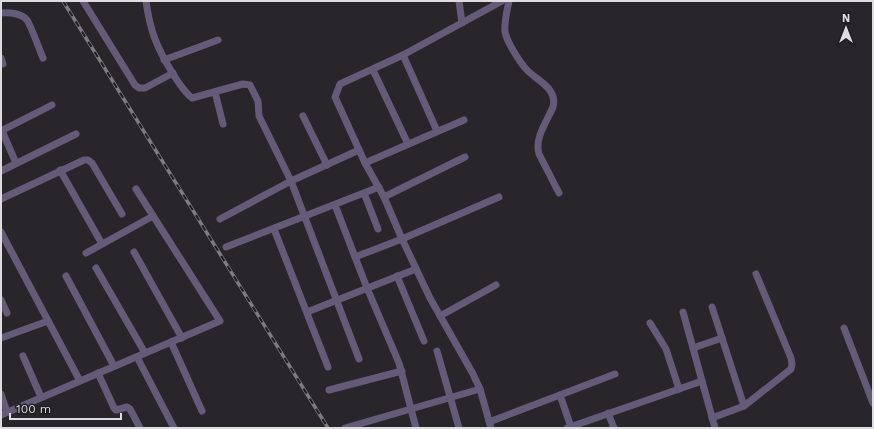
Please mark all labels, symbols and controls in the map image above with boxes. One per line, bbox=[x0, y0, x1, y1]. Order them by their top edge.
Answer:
north arrow bbox=[826, 8, 866, 48]
text: N bbox=[842, 12, 850, 25]
scale bar bbox=[10, 395, 121, 421]
text: 100 m bbox=[16, 402, 51, 416]

